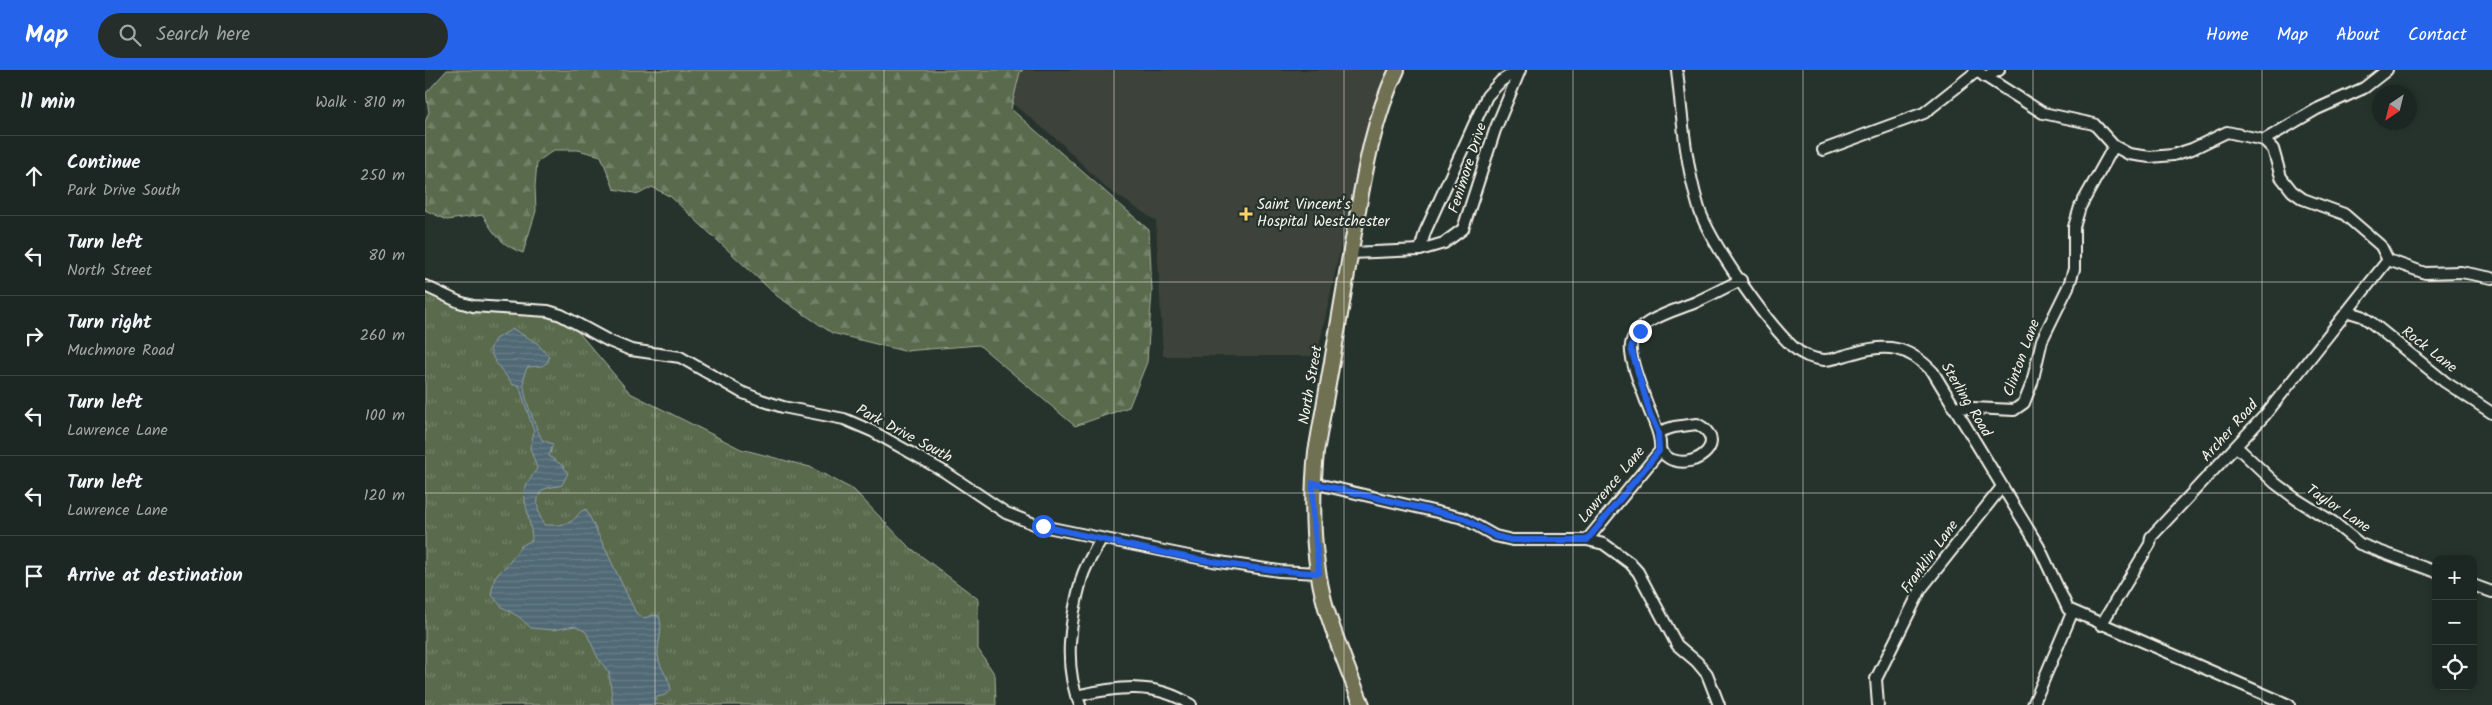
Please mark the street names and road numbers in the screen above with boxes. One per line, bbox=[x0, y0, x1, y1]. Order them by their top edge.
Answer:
street label: Fenimore Drive bbox=[1442, 119, 1494, 216]
street label: Clinton Lane bbox=[1997, 316, 2047, 400]
street label: Rock Lane bbox=[2396, 320, 2462, 380]
street label: North Street bbox=[1292, 343, 1330, 426]
street label: Sterling Road bbox=[1934, 358, 1998, 443]
street label: Archer Road bbox=[2195, 394, 2265, 467]
street label: Park Drive South bbox=[851, 398, 957, 470]
street label: Lawrence Lane bbox=[1572, 441, 1652, 529]
street label: Taylor Lane bbox=[2301, 478, 2375, 540]
street label: Franklin Lane bbox=[1895, 515, 1965, 599]

